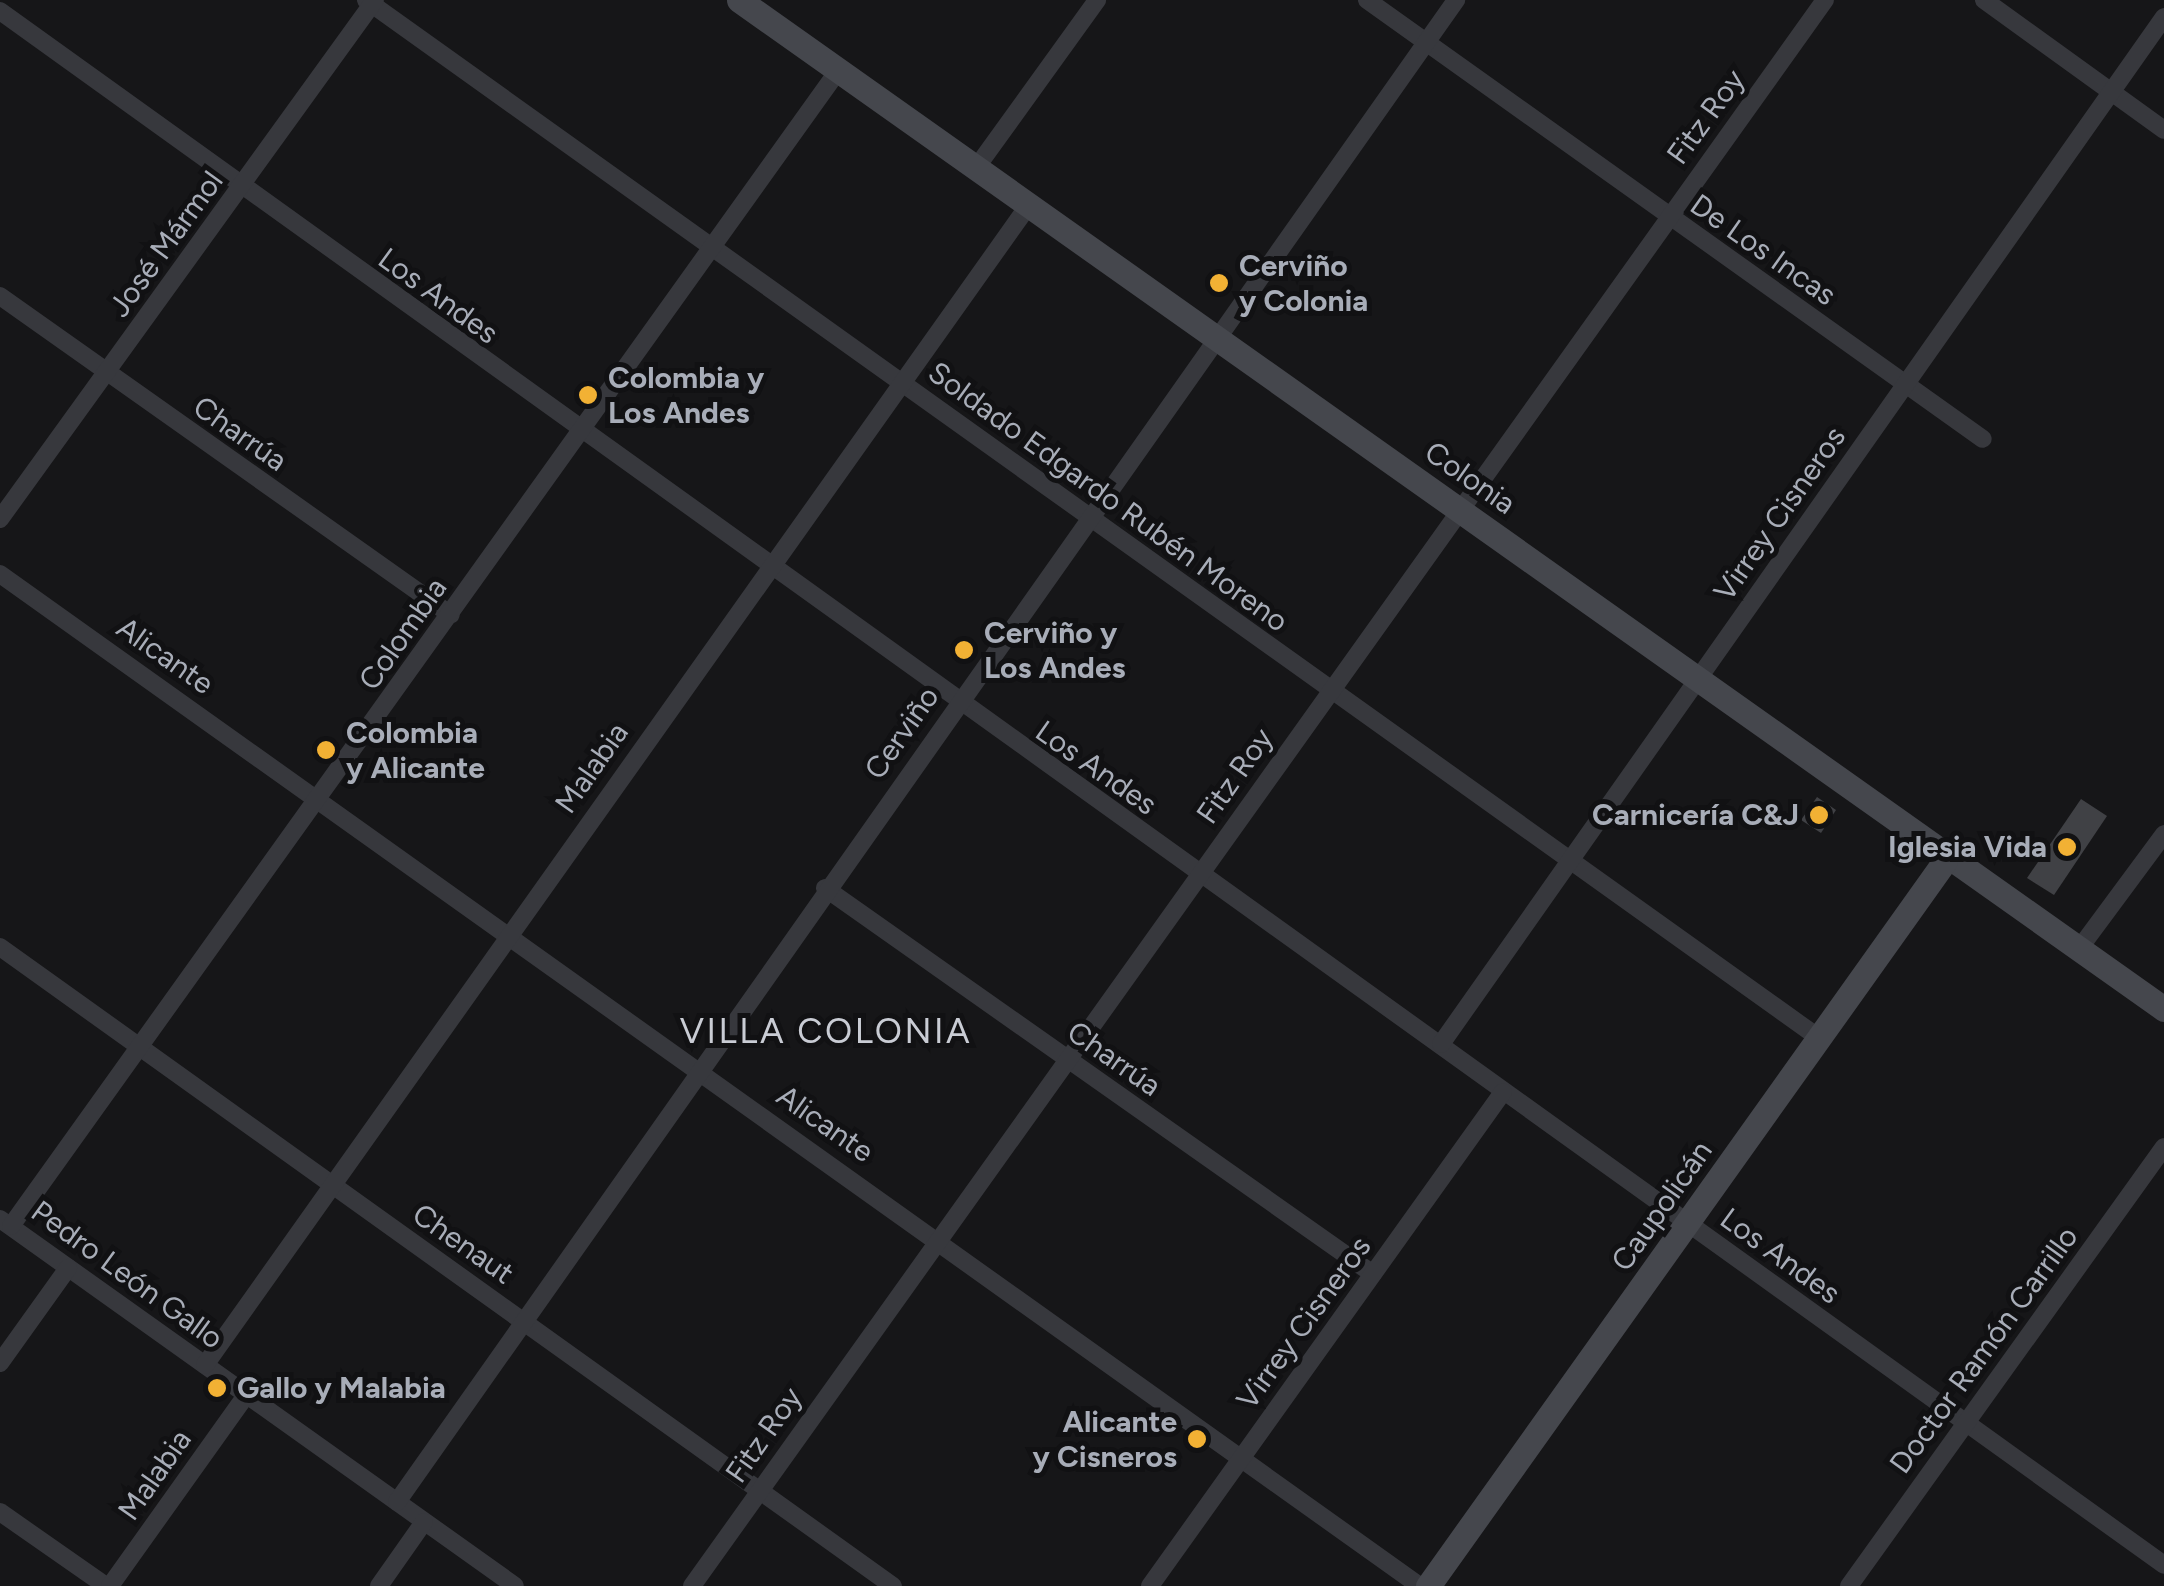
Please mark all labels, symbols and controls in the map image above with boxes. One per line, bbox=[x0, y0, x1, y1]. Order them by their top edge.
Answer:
street label: Fitz Roy bbox=[1660, 63, 1752, 171]
street label: José Mármol bbox=[101, 164, 231, 324]
street label: De Los Incas bbox=[1683, 187, 1843, 313]
street label: Los Andes bbox=[371, 240, 505, 352]
place label: Cerviño y Colonia bbox=[1239, 248, 1368, 318]
marker: Cerviño y Colonia bbox=[1208, 272, 1230, 294]
street label: Soldado Edgardo Rubén Moreno bbox=[921, 354, 1295, 640]
place label: Colombia y Los Andes bbox=[608, 360, 764, 430]
marker: Colombia y Los Andes bbox=[577, 384, 599, 406]
street label: Charrúa bbox=[186, 389, 294, 479]
street label: Virrey Cisneros bbox=[1707, 420, 1853, 608]
street label: Colonia bbox=[1418, 434, 1522, 522]
street label: Colombia bbox=[351, 571, 455, 697]
street label: Alicante bbox=[110, 610, 220, 702]
place label: Cerviño y Los Andes bbox=[984, 615, 1126, 686]
marker: Cerviño y Los Andes bbox=[953, 639, 975, 661]
street label: Cerviño bbox=[857, 680, 947, 786]
street label: Los Andes bbox=[1029, 713, 1163, 823]
place label: Colombia y Alicante bbox=[346, 715, 485, 786]
street label: Malabia bbox=[548, 716, 636, 820]
street label: Fitz Roy bbox=[1189, 721, 1281, 831]
marker: Colombia y Alicante bbox=[315, 739, 337, 761]
place label: Carnicería C&J bbox=[1592, 797, 1799, 833]
marker: Carnicería C&J bbox=[1808, 804, 1830, 826]
place label: Iglesia Vida bbox=[1888, 829, 2047, 865]
marker: Iglesia Vida bbox=[2056, 836, 2078, 858]
district label: VILLA COLONIA bbox=[680, 1010, 972, 1052]
street label: Charrúa bbox=[1060, 1014, 1168, 1104]
street label: Alicante bbox=[770, 1078, 880, 1170]
street label: Caupolicán bbox=[1604, 1134, 1720, 1278]
street label: Pedro León Gallo bbox=[24, 1193, 230, 1357]
street label: Chenaut bbox=[406, 1196, 520, 1292]
street label: Los Andes bbox=[1713, 1200, 1847, 1312]
street label: Doctor Ramón Carrillo bbox=[1882, 1220, 2086, 1480]
street label: Virrey Cisneros bbox=[1229, 1230, 1379, 1416]
place label: Gallo y Malabia bbox=[237, 1370, 446, 1406]
marker: Gallo y Malabia bbox=[206, 1377, 228, 1399]
street label: Fitz Roy bbox=[718, 1380, 810, 1490]
place label: Alicante y Cisneros bbox=[1033, 1404, 1177, 1474]
street label: Malabia bbox=[111, 1423, 199, 1527]
marker: Alicante y Cisneros bbox=[1186, 1428, 1208, 1450]

